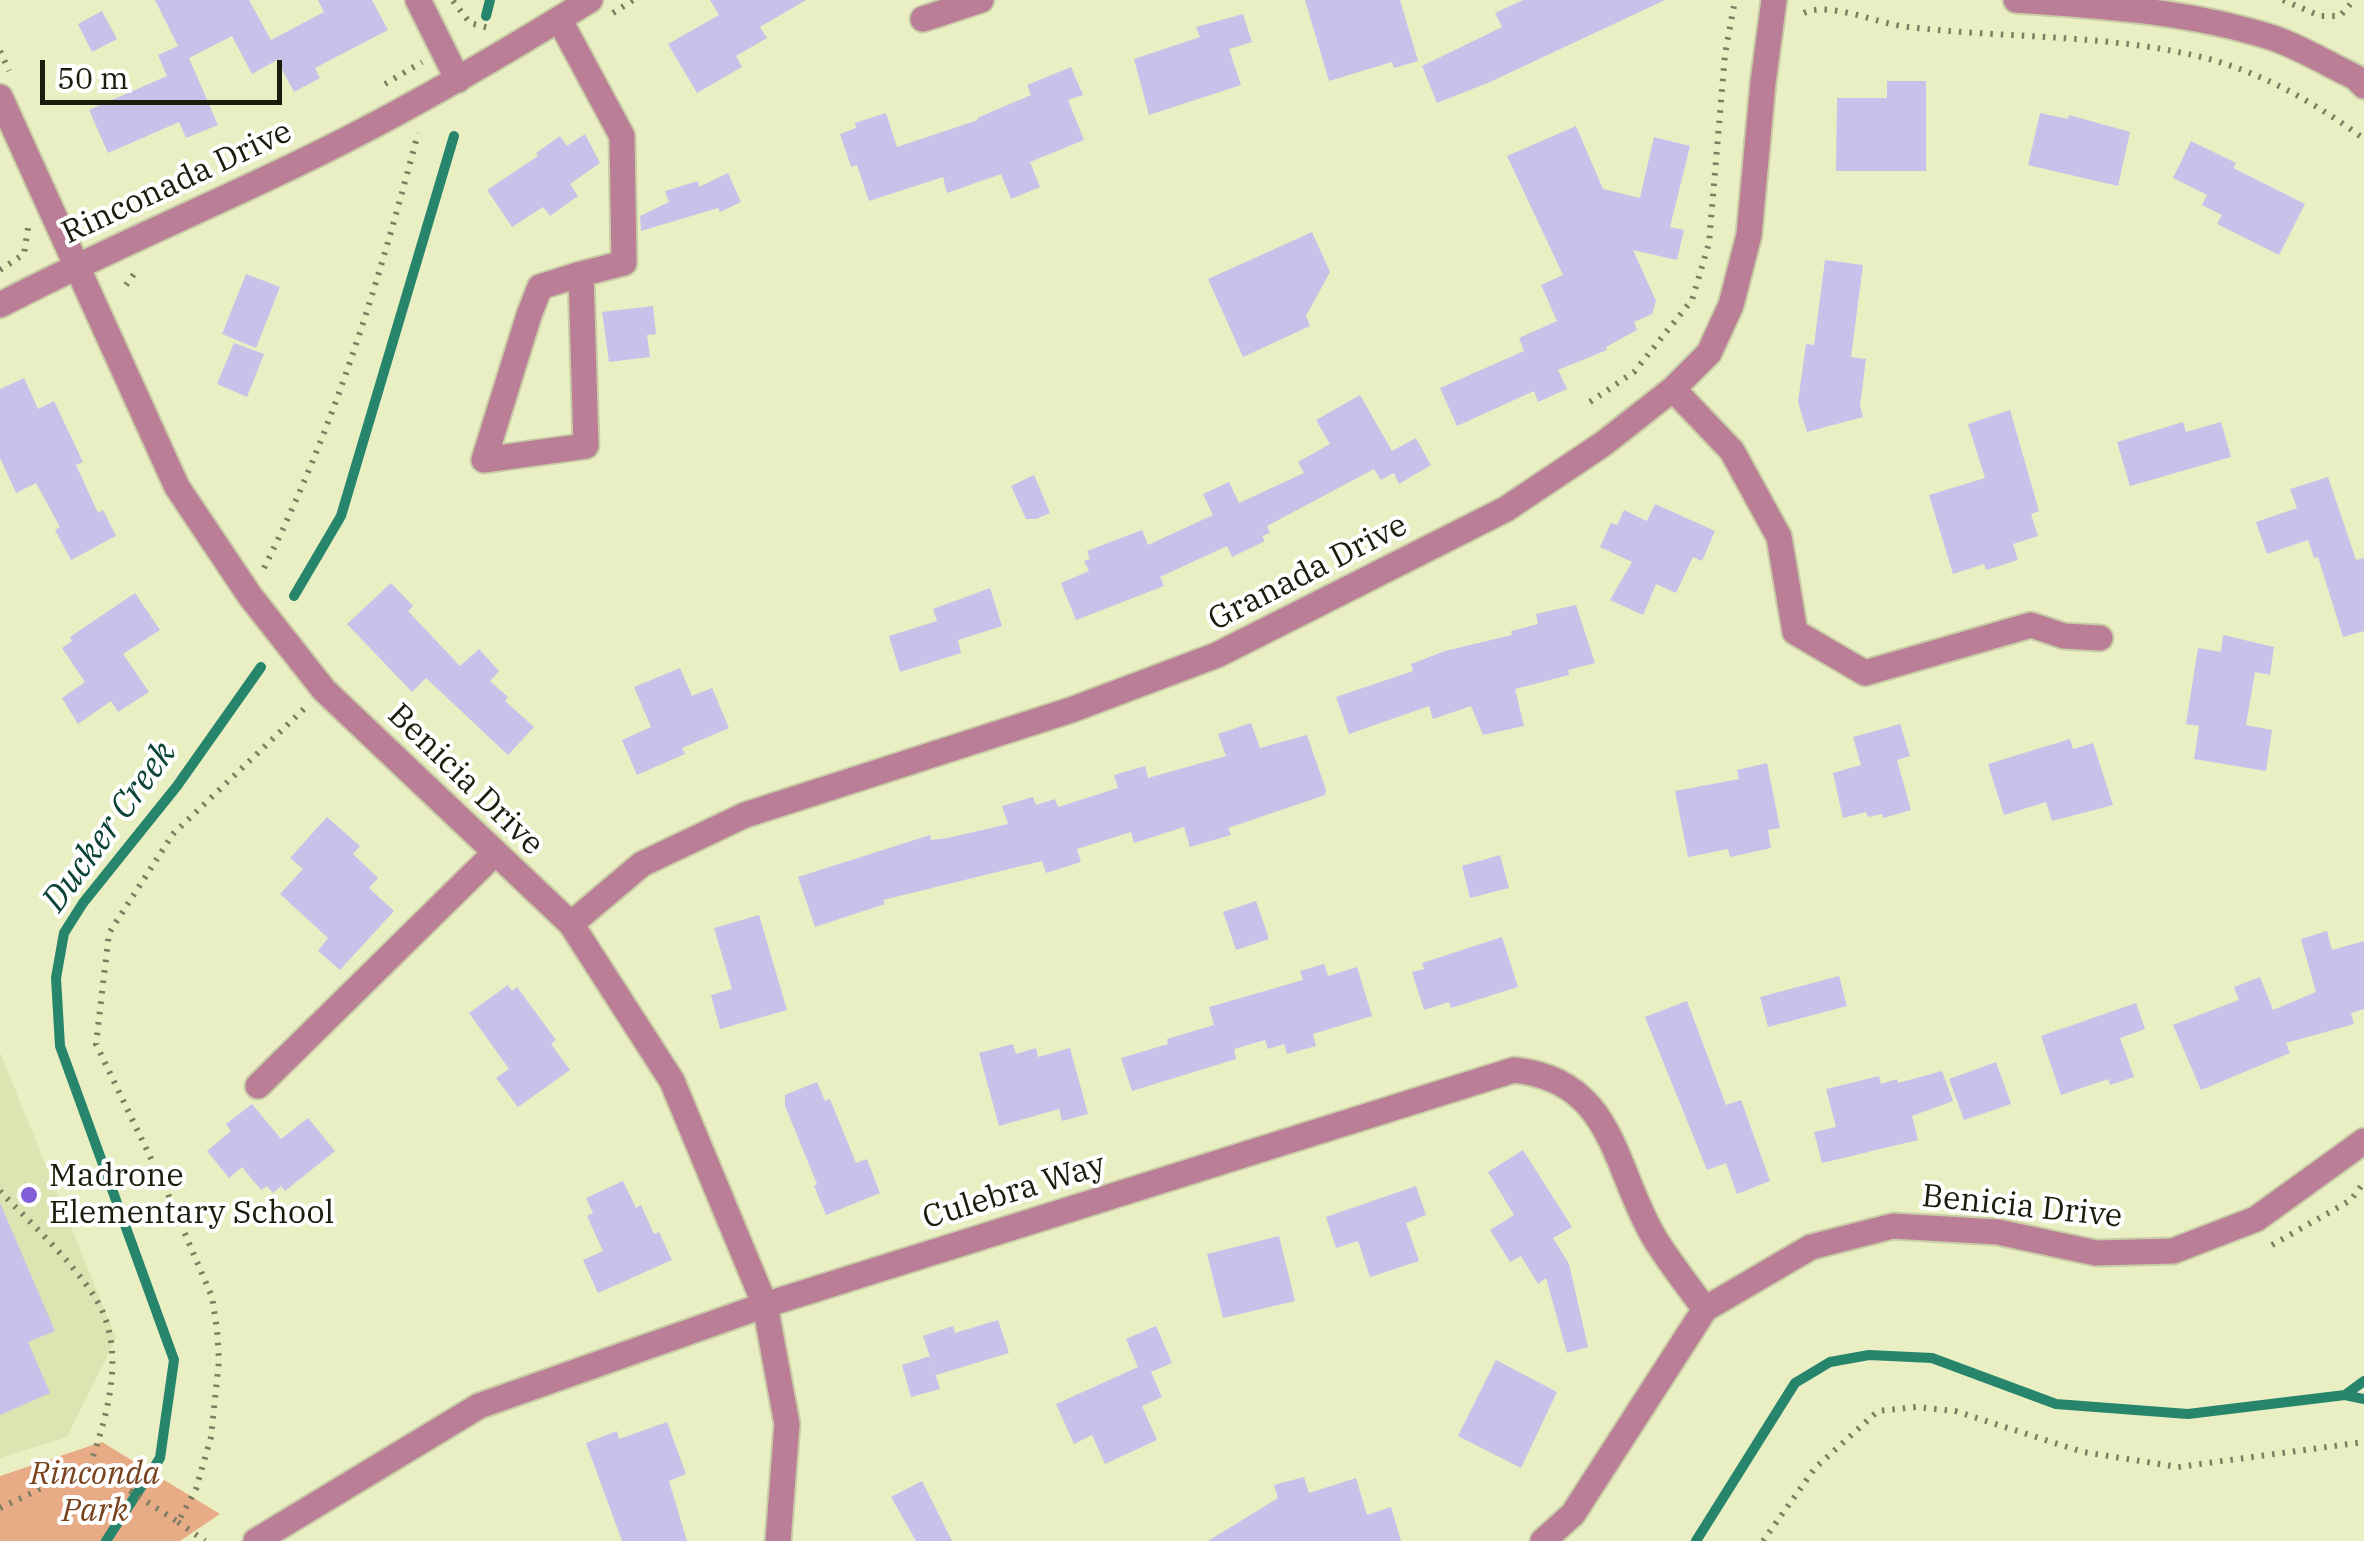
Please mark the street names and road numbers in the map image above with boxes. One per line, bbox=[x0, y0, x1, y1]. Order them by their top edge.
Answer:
street label: Rinconada Drive bbox=[56, 113, 298, 253]
street label: Granada Drive bbox=[1202, 506, 1414, 640]
street label: Benicia Drive bbox=[379, 696, 551, 864]
street label: Culebra Way bbox=[918, 1146, 1110, 1238]
street label: Benicia Drive bbox=[1920, 1177, 2124, 1237]

